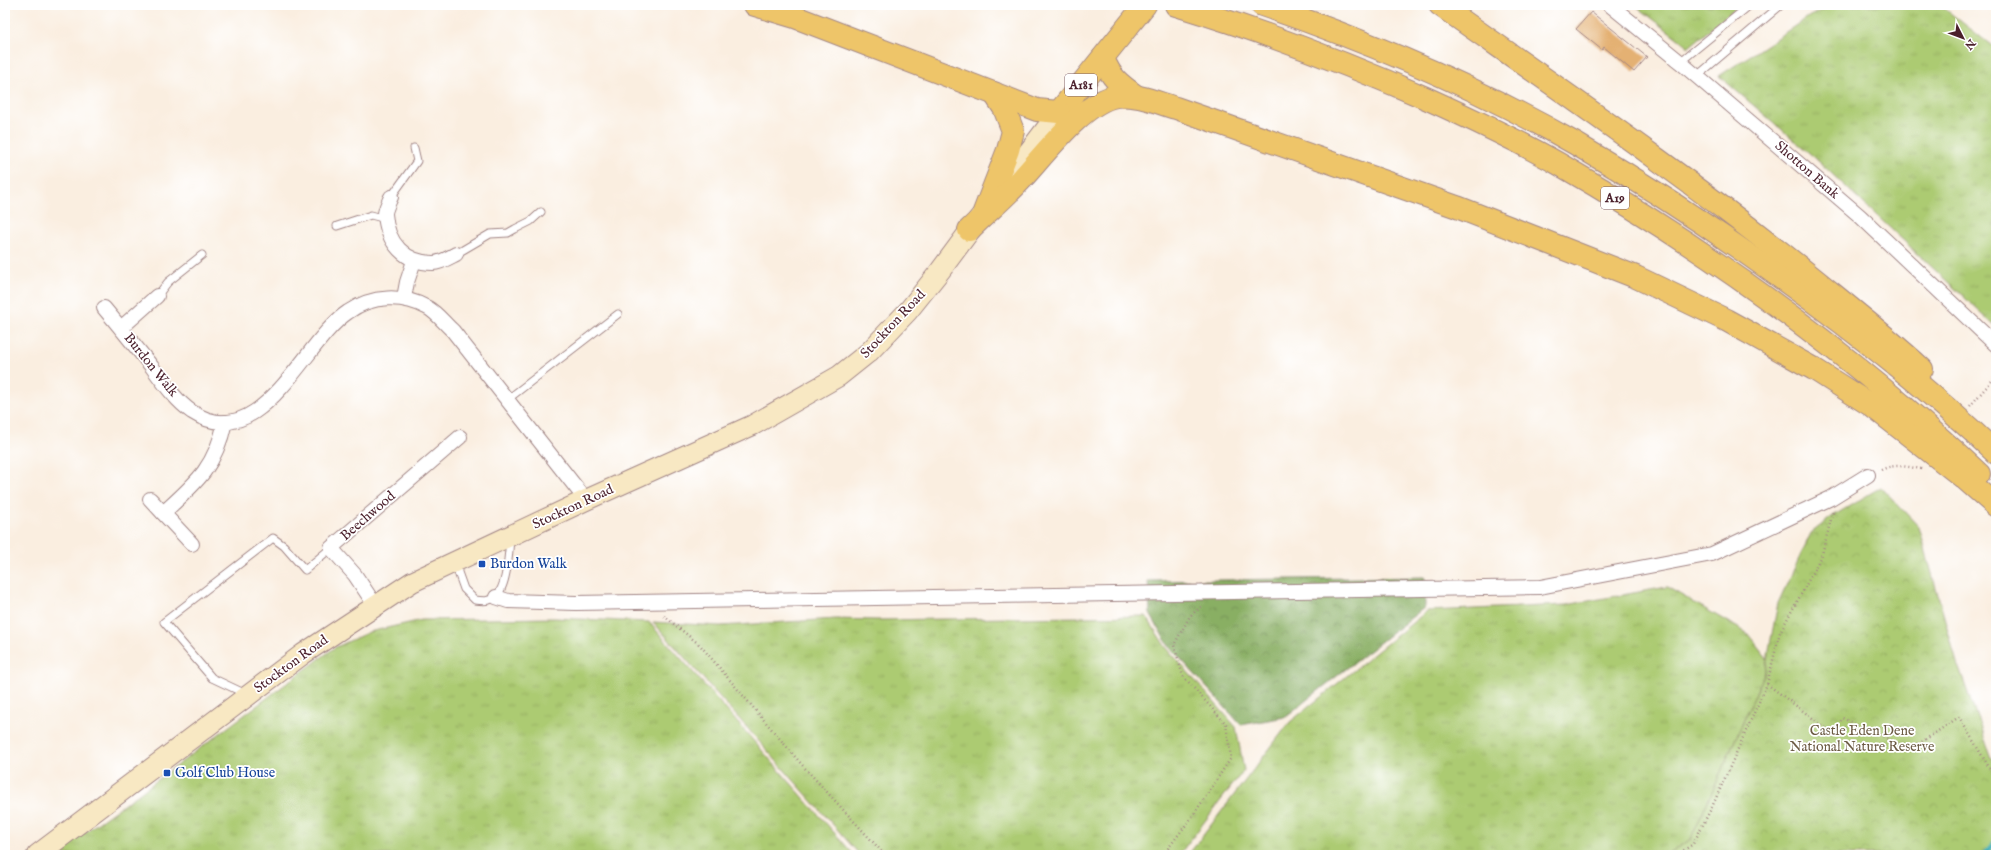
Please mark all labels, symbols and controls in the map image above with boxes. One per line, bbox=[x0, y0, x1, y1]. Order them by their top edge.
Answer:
north arrow bbox=[1943, 18, 1983, 58]
text: N bbox=[1961, 35, 1979, 53]
road number: A181 bbox=[1065, 74, 1097, 96]
street label: Shotton Bank bbox=[1771, 137, 1843, 203]
road number: A19 bbox=[1601, 187, 1629, 209]
street label: Stockton Road bbox=[857, 286, 930, 362]
street label: Burdon Walk bbox=[120, 329, 183, 401]
street label: Stockton Road bbox=[530, 480, 617, 534]
street label: Beechwood bbox=[337, 487, 400, 545]
place label: Burdon Walk bbox=[490, 555, 568, 573]
marker: Burdon Walk bbox=[477, 559, 487, 569]
street label: Stockton Road bbox=[250, 631, 332, 697]
park label: Castle Eden Dene National Nature Reserve bbox=[1790, 722, 1935, 756]
place label: Golf Club House bbox=[175, 764, 276, 782]
marker: Golf Club House bbox=[162, 768, 172, 778]

